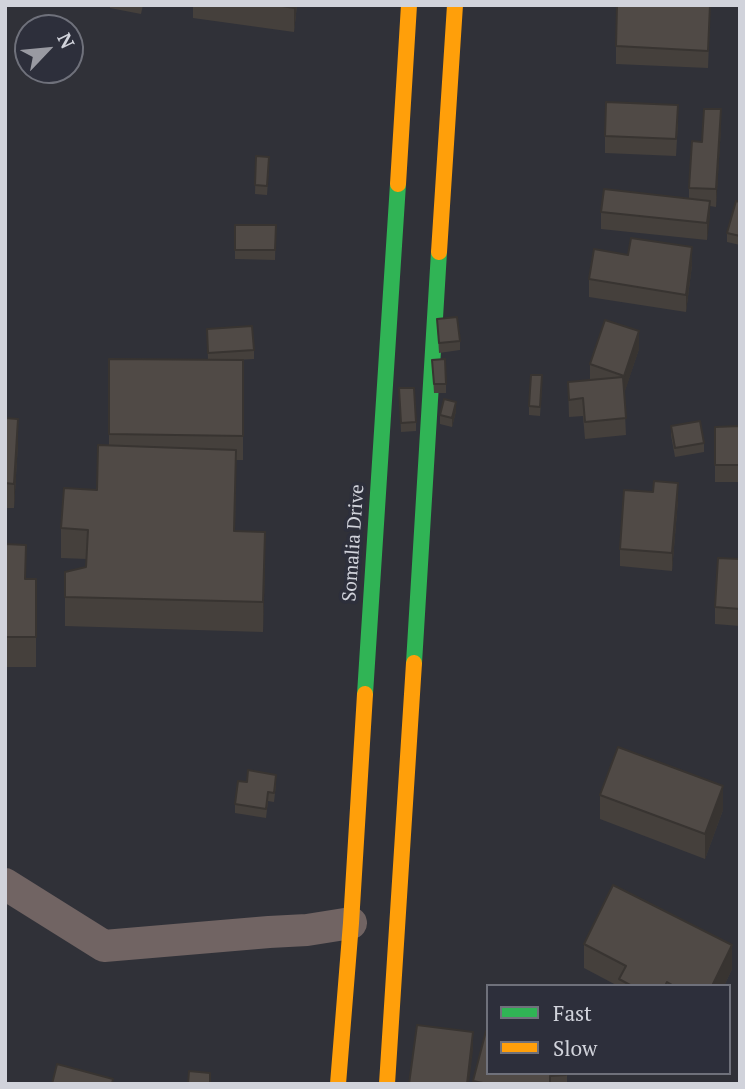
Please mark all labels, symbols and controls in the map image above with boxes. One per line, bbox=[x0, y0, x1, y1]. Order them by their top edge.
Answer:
north arrow bbox=[14, 14, 84, 84]
text: N bbox=[52, 28, 81, 52]
street label: Somalia Drive bbox=[339, 484, 369, 602]
legend bbox=[486, 984, 731, 1075]
text: Fast bbox=[553, 999, 592, 1027]
text: Slow bbox=[553, 1034, 597, 1062]

